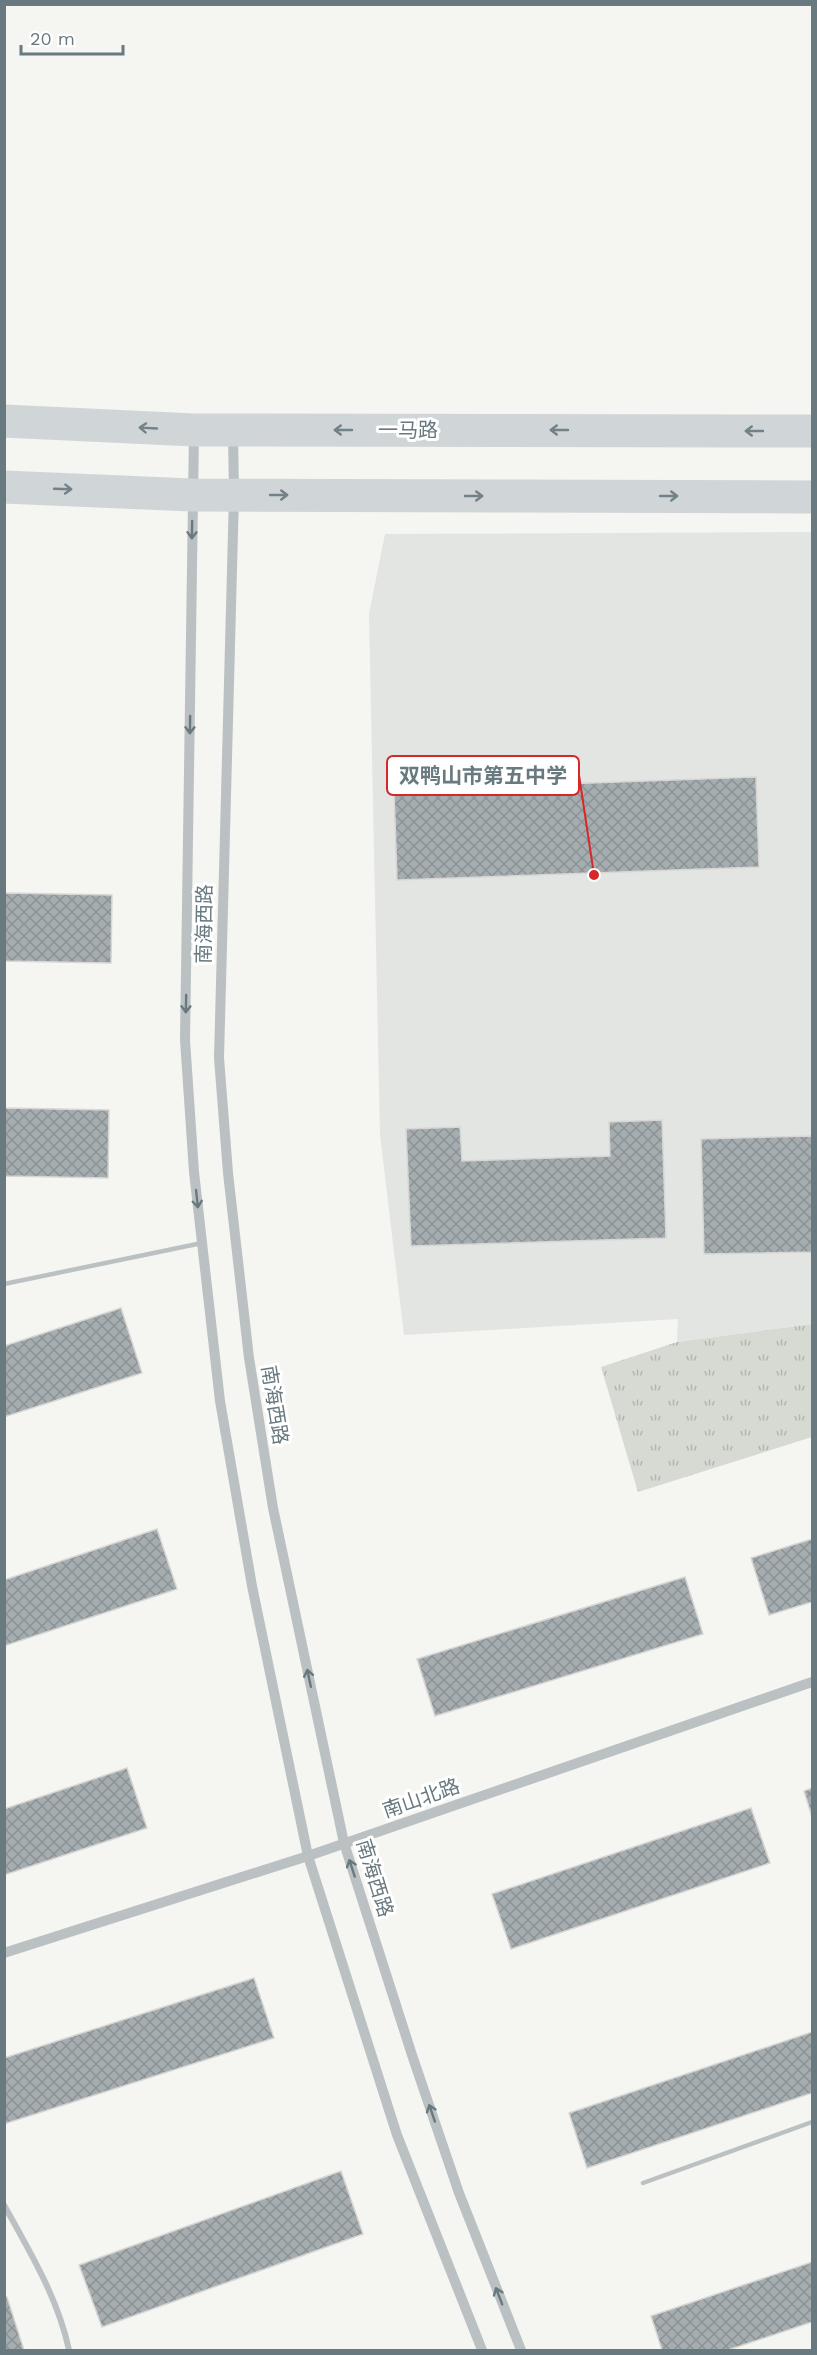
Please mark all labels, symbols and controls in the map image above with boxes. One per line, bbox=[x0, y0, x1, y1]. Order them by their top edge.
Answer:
scale bar bbox=[21, 18, 123, 56]
text: 20 m bbox=[30, 28, 75, 49]
street label: 一马路 bbox=[378, 418, 438, 442]
one-way arrow bbox=[139, 422, 159, 433]
one-way arrow bbox=[334, 424, 354, 436]
one-way arrow bbox=[550, 424, 570, 436]
one-way arrow bbox=[745, 425, 765, 436]
one-way arrow bbox=[52, 484, 72, 495]
one-way arrow bbox=[268, 489, 288, 501]
one-way arrow bbox=[463, 490, 483, 502]
one-way arrow bbox=[658, 490, 678, 502]
one-way arrow bbox=[186, 520, 198, 540]
one-way arrow bbox=[184, 715, 196, 735]
callout: 双鸭山市第五中学 bbox=[387, 756, 579, 795]
text: 双鸭山市第五中学 bbox=[399, 763, 567, 788]
street label: 南海西路 bbox=[191, 884, 217, 964]
one-way arrow bbox=[180, 994, 192, 1014]
one-way arrow bbox=[192, 1188, 203, 1208]
street label: 南海西路 bbox=[257, 1364, 293, 1446]
one-way arrow bbox=[303, 1669, 314, 1688]
street label: 南山北路 bbox=[379, 1774, 463, 1822]
street label: 南海西路 bbox=[352, 1836, 398, 1920]
one-way arrow bbox=[346, 1859, 357, 1878]
one-way arrow bbox=[425, 2104, 436, 2123]
one-way arrow bbox=[493, 2287, 504, 2306]

